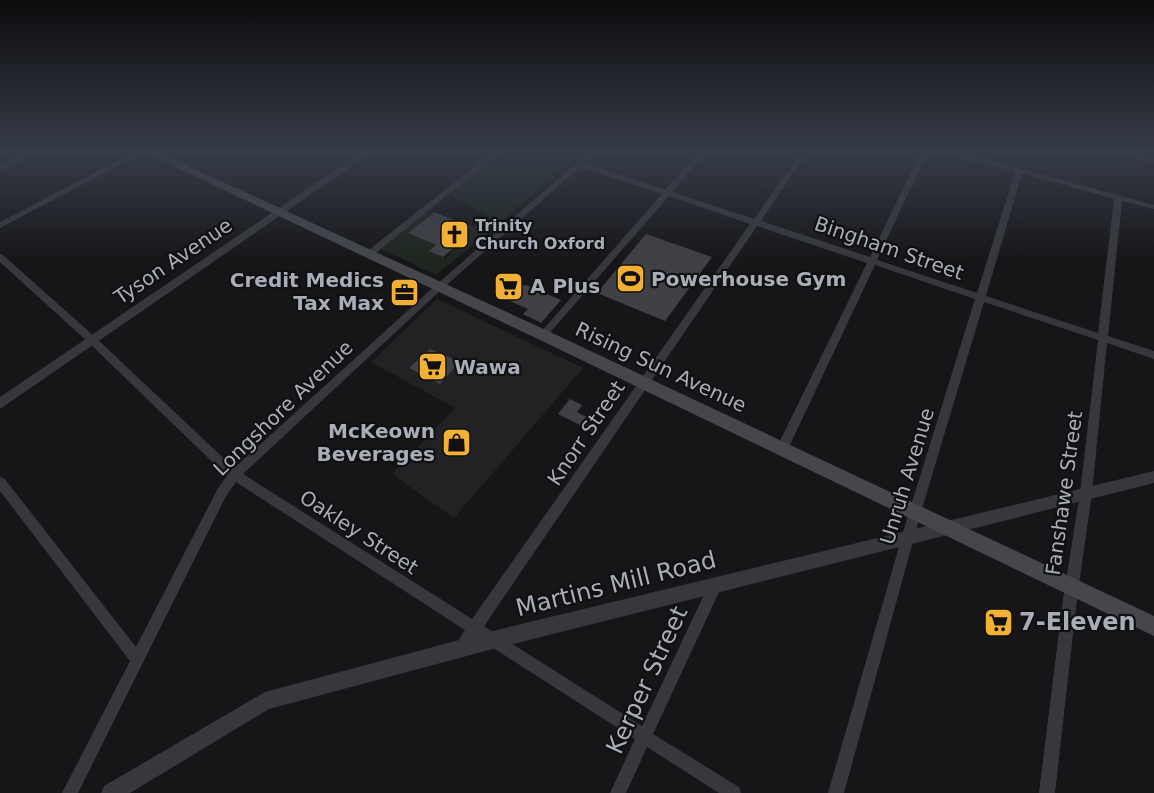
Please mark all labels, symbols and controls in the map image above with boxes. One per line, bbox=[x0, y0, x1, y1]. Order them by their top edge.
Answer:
street label: Bingham Street bbox=[811, 211, 967, 285]
street label: Tyson Avenue bbox=[109, 213, 236, 310]
place label: Trinity Church Oxford bbox=[475, 216, 605, 253]
church icon: Trinity Church Oxford bbox=[438, 218, 470, 250]
sports icon: Powerhouse Gym bbox=[614, 263, 646, 295]
place label: Powerhouse Gym bbox=[651, 267, 846, 291]
place label: Credit Medics Tax Max bbox=[230, 268, 384, 315]
supermarket icon: A Plus bbox=[493, 270, 525, 302]
place label: A Plus bbox=[530, 274, 600, 298]
office icon: Credit Medics Tax Max bbox=[389, 276, 421, 308]
street label: Rising Sun Avenue bbox=[572, 317, 750, 417]
street label: Longshore Avenue bbox=[208, 335, 358, 481]
supermarket icon: Wawa bbox=[417, 351, 449, 383]
place label: Wawa bbox=[454, 355, 521, 379]
street label: Knorr Street bbox=[542, 376, 630, 490]
street label: Unruh Avenue bbox=[875, 405, 939, 547]
street label: Fanshawe Street bbox=[1041, 409, 1087, 577]
place label: McKeown Beverages bbox=[316, 419, 435, 466]
shop icon: McKeown Beverages bbox=[440, 427, 472, 459]
street label: Oakley Street bbox=[295, 485, 423, 579]
street label: Martins Mill Road bbox=[513, 546, 719, 622]
street label: Kerper Street bbox=[601, 602, 693, 758]
supermarket icon: 7-Eleven bbox=[982, 606, 1014, 638]
place label: 7-Eleven bbox=[1019, 608, 1136, 636]

